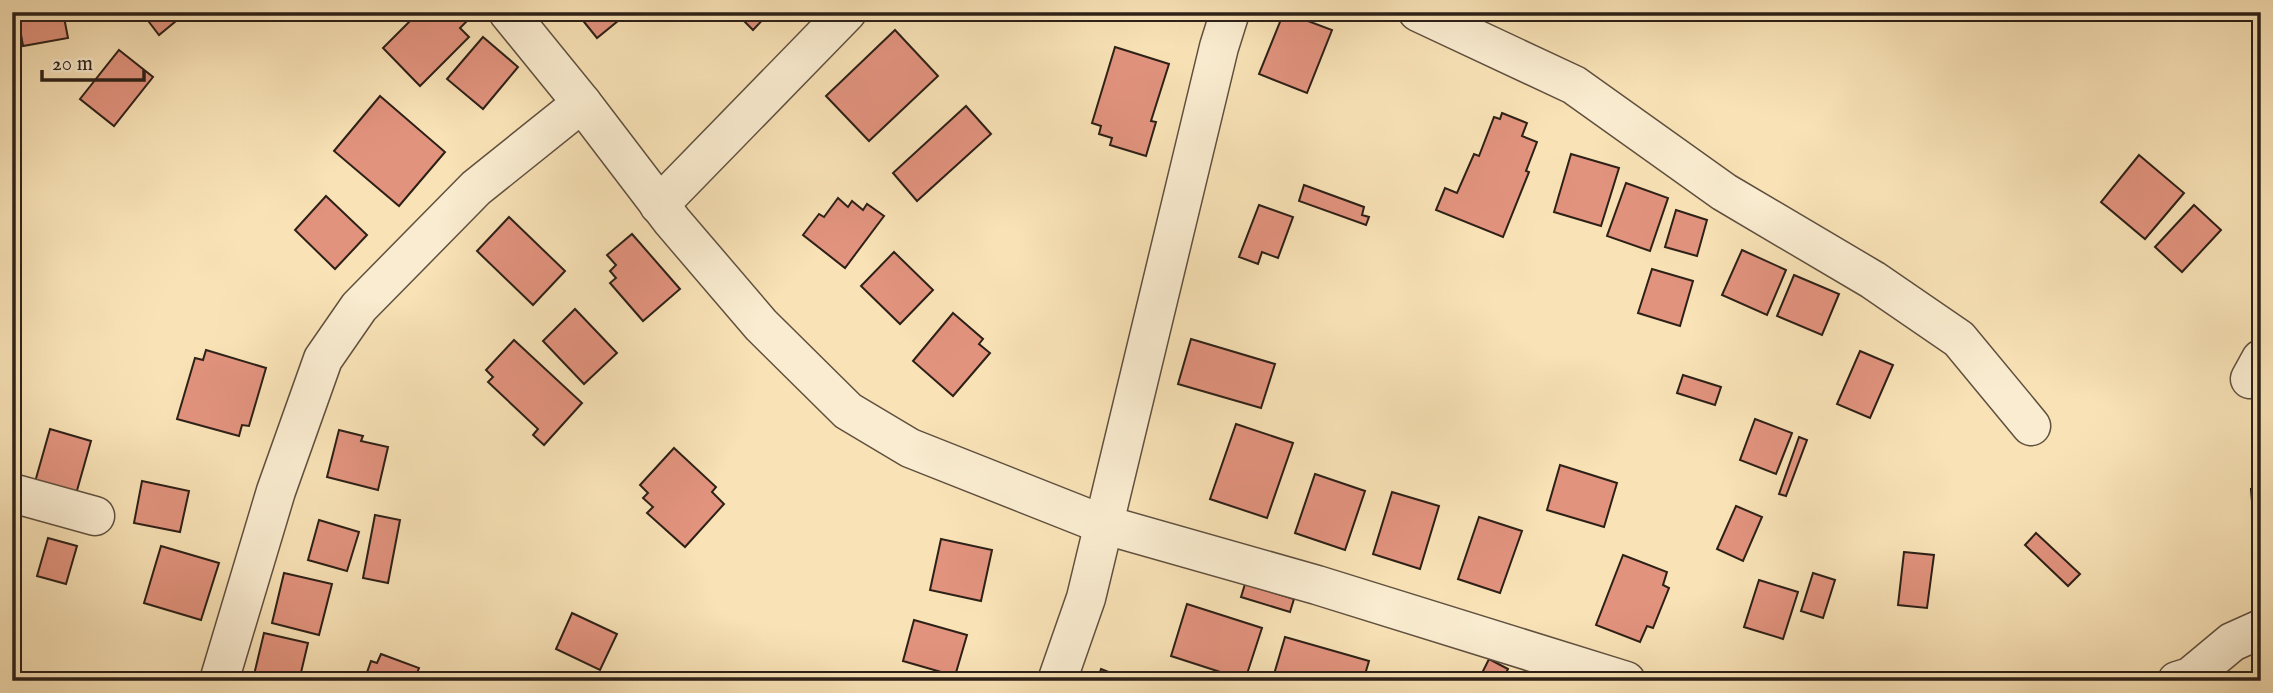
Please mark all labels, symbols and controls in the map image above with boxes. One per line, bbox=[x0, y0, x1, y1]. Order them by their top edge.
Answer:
scale bar bbox=[42, 38, 144, 82]
text: 20 m bbox=[52, 51, 93, 78]

